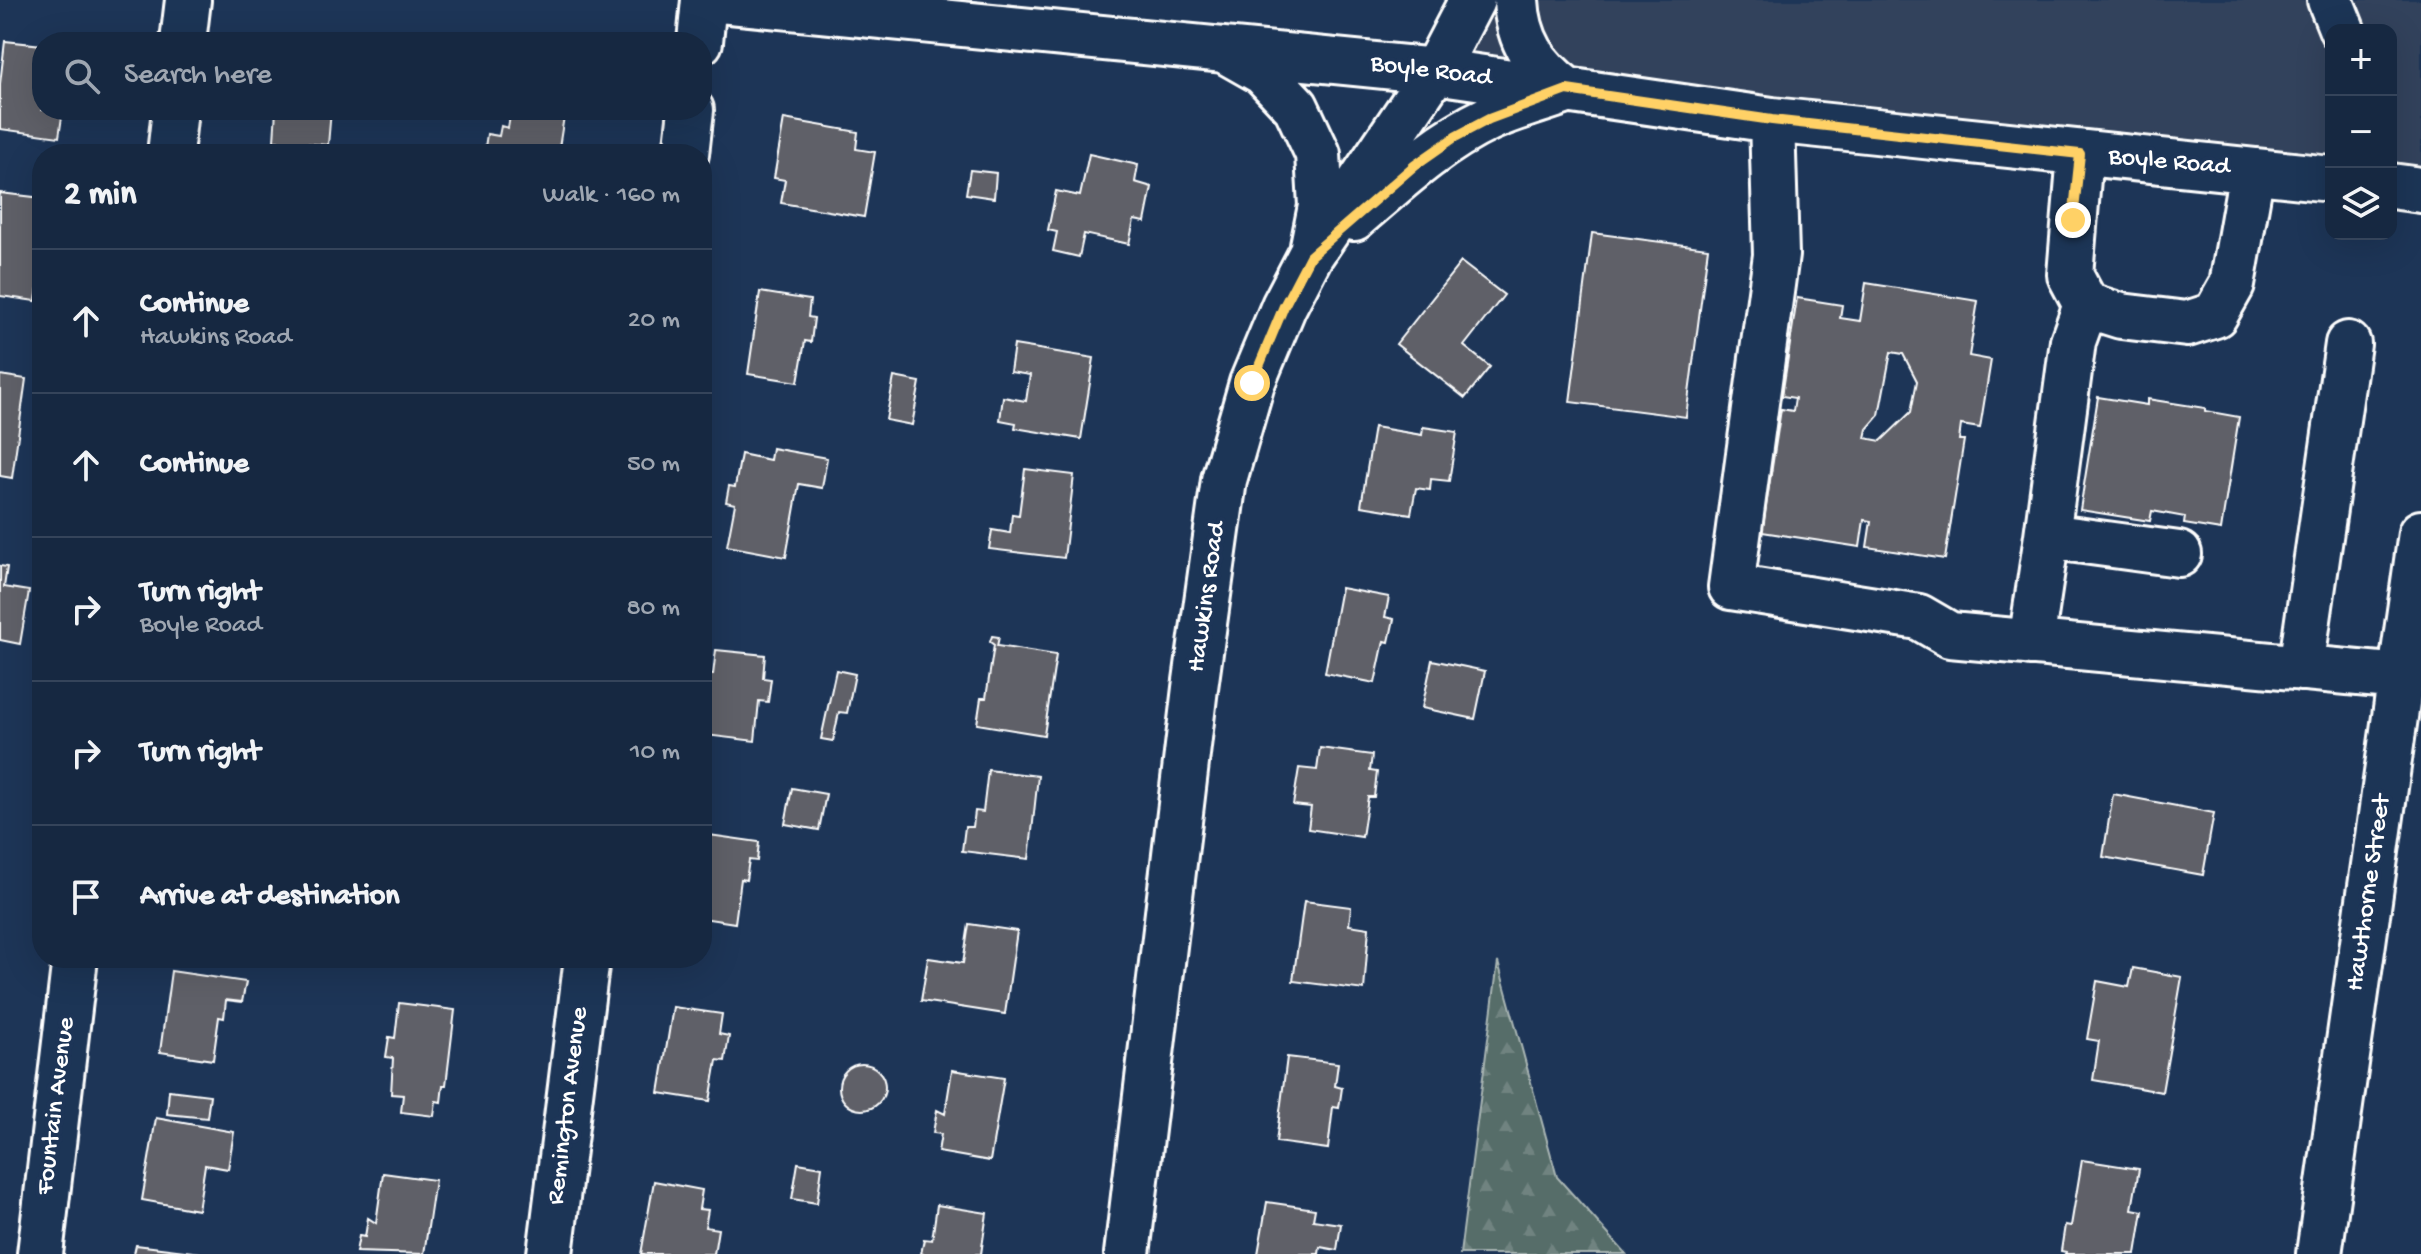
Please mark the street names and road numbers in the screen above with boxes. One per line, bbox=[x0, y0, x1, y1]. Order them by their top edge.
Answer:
street label: Boyle Road bbox=[1368, 49, 1495, 95]
street label: Boyle Road bbox=[2106, 142, 2233, 184]
street label: Hawkins Road bbox=[1182, 518, 1234, 674]
street label: Hawthorne Street bbox=[2341, 790, 2399, 993]
street label: Remington Avenue bbox=[541, 1005, 597, 1207]
street label: Fountain Avenue bbox=[31, 1015, 83, 1198]

